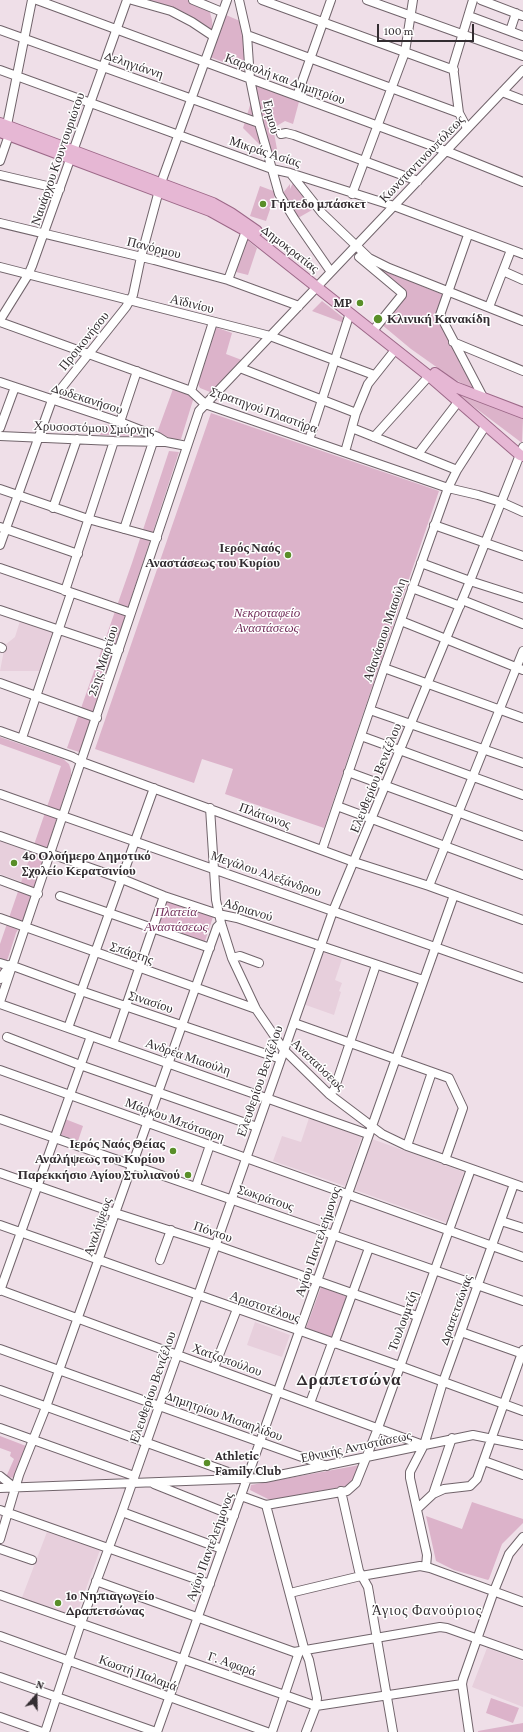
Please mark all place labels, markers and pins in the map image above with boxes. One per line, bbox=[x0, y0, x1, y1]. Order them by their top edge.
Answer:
place label: Γήπεδο μπάσκετ bbox=[271, 196, 366, 212]
marker: Γήπεδο μπάσκετ bbox=[258, 199, 268, 209]
place label: MP bbox=[333, 295, 352, 311]
marker: MP bbox=[355, 298, 365, 308]
place label: Κλινική Κανακίδη bbox=[387, 311, 490, 327]
marker: Κλινική Κανακίδη bbox=[372, 313, 384, 325]
place label: Ιερός Ναός Αναστάσεως του Κυρίου bbox=[145, 540, 280, 571]
marker: Ιερός Ναός Αναστάσεως του Κυρίου bbox=[283, 550, 293, 560]
place label: 4o Ολοήμερο Δημοτικό Σχολείο Κερατσινίου bbox=[22, 848, 151, 879]
marker: 4o Ολοήμερο Δημοτικό Σχολείο Κερατσινίου bbox=[9, 858, 19, 868]
place label: Ιερός Ναός Θείας Αναλήψεως του Κυρίου bbox=[35, 1136, 165, 1167]
marker: Ιερός Ναός Θείας Αναλήψεως του Κυρίου bbox=[168, 1146, 178, 1156]
place label: Παρεκκήσιο Αγίου Στυλιανού bbox=[18, 1167, 180, 1183]
marker: Παρεκκήσιο Αγίου Στυλιανού bbox=[183, 1170, 193, 1180]
place label: Athletic Family Club bbox=[215, 1448, 281, 1479]
marker: Athletic Family Club bbox=[202, 1458, 212, 1468]
place label: 1ο Νηπιαγωγείο Δραπετσώνας bbox=[66, 1588, 154, 1619]
marker: 1ο Νηπιαγωγείο Δραπετσώνας bbox=[53, 1598, 63, 1608]

